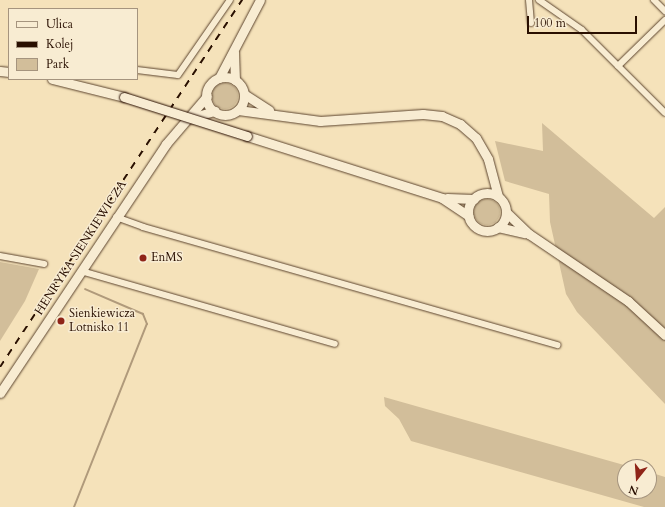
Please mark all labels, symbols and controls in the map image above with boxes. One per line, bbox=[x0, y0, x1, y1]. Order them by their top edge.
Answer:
legend bbox=[8, 8, 138, 80]
scale bar bbox=[529, 8, 639, 34]
text: 100 m bbox=[534, 15, 566, 31]
text: Ulica bbox=[46, 16, 73, 32]
text: Kolej bbox=[46, 36, 73, 52]
text: Park bbox=[46, 56, 69, 72]
street label: HENRYKA SIENKIEWICZA bbox=[32, 178, 130, 318]
place label: EnMS bbox=[151, 251, 183, 265]
marker: EnMS bbox=[138, 253, 148, 263]
place label: Sienkiewicza Lotnisko 11 bbox=[69, 307, 135, 335]
marker: Sienkiewicza Lotnisko 11 bbox=[56, 316, 66, 326]
north arrow bbox=[617, 459, 657, 499]
text: N bbox=[627, 481, 640, 499]

